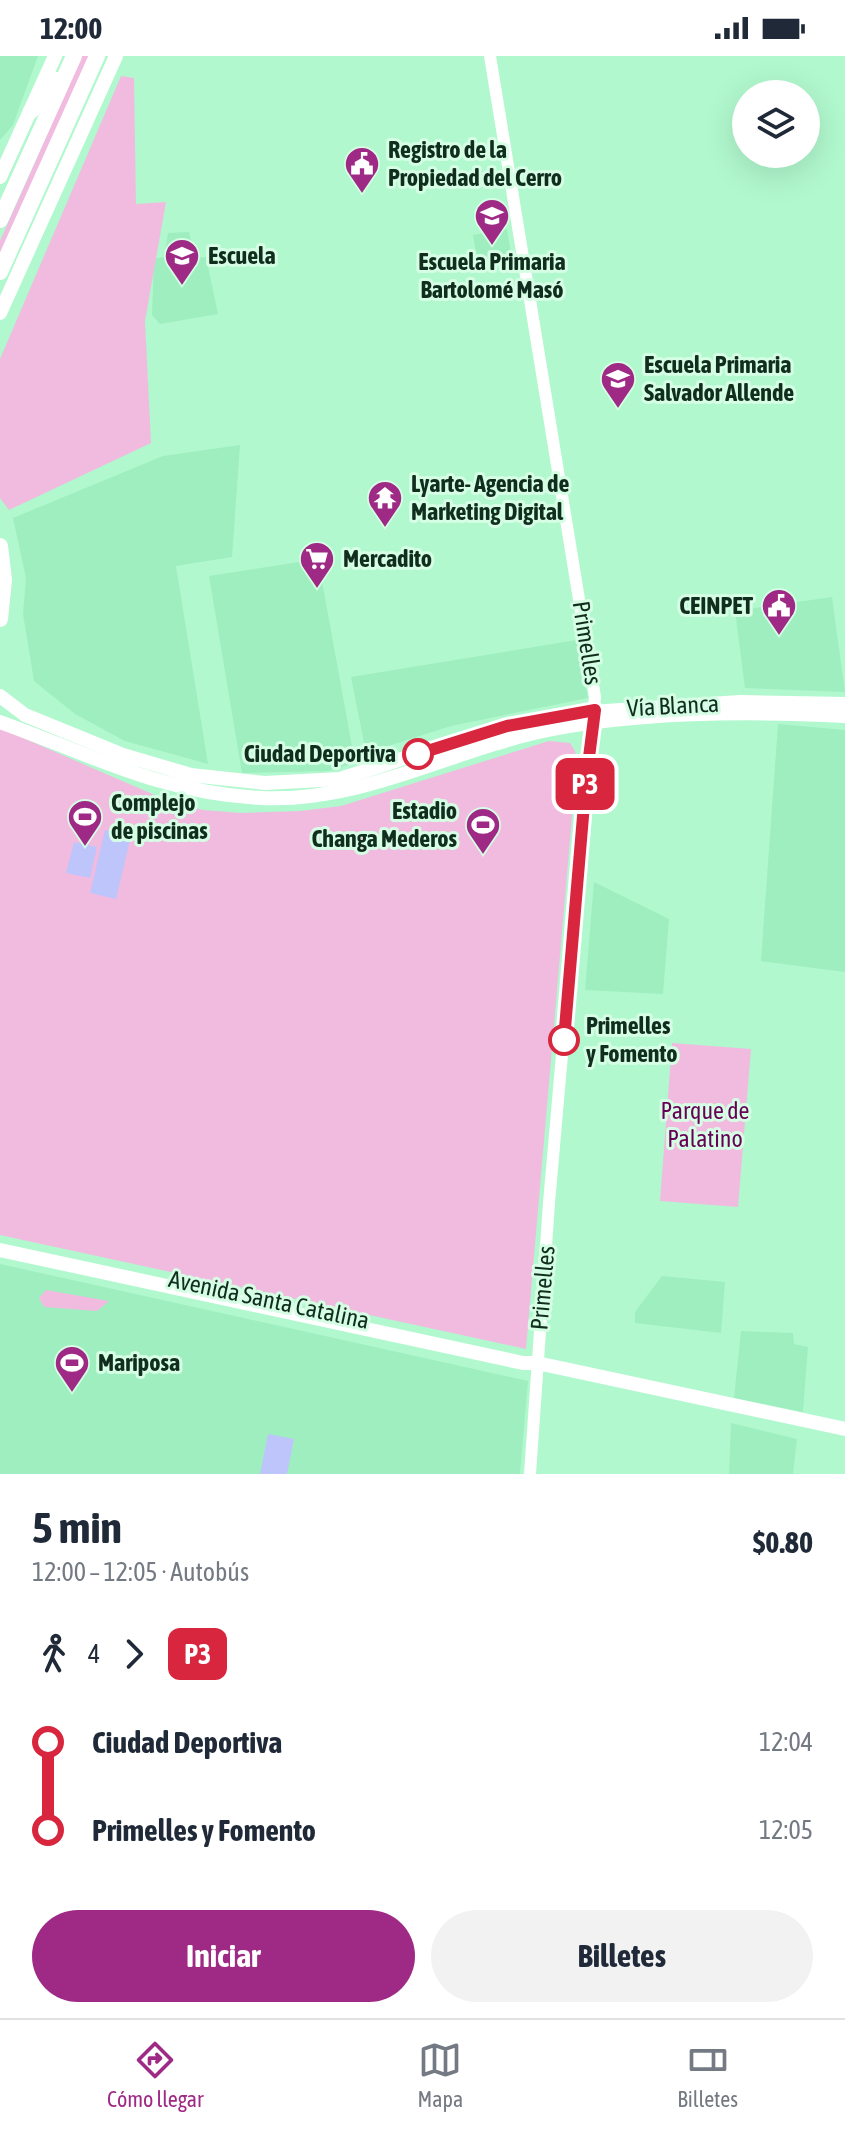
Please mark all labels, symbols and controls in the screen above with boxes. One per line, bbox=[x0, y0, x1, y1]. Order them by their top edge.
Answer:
text: 12:00 bbox=[40, 11, 102, 45]
map controls bbox=[732, 80, 820, 168]
button: layers bbox=[732, 80, 820, 168]
place label: Registro de la Propiedad del Cerro bbox=[388, 136, 562, 191]
public building icon: Registro de la Propiedad del Cerro bbox=[343, 145, 381, 195]
school or university icon: Escuela Primaria Bartolomé Masó bbox=[473, 197, 511, 247]
school or university icon: Escuela bbox=[163, 237, 201, 287]
place label: Escuela bbox=[208, 242, 276, 269]
place label: Escuela Primaria Bartolomé Masó bbox=[418, 248, 566, 303]
place label: Escuela Primaria Salvador Allende bbox=[644, 351, 794, 406]
school or university icon: Escuela Primaria Salvador Allende bbox=[599, 360, 637, 410]
place label: Lyarte- Agencia de Marketing Digital bbox=[411, 470, 569, 525]
temple icon: Lyarte- Agencia de Marketing Digital bbox=[366, 479, 404, 529]
supermarket icon: Mercadito bbox=[298, 540, 336, 590]
place label: Mercadito bbox=[343, 545, 432, 572]
public building icon: CEINPET bbox=[760, 587, 798, 637]
place label: CEINPET bbox=[679, 592, 753, 619]
street label: Primelles bbox=[568, 599, 607, 687]
street label: Vía Blanca bbox=[626, 690, 720, 721]
marker: Ciudad Deportiva bbox=[403, 739, 433, 769]
place label: Ciudad Deportiva bbox=[244, 740, 396, 767]
line badge: P3 bbox=[549, 758, 621, 810]
text: P3 bbox=[572, 768, 598, 800]
place label: Complejo de piscinas bbox=[111, 789, 208, 844]
place label: Estadio Changa Mederos bbox=[312, 797, 458, 852]
sports icon: Complejo de piscinas bbox=[66, 798, 104, 848]
sports icon: Estadio Changa Mederos bbox=[464, 806, 502, 856]
place label: Primelles y Fomento bbox=[586, 1012, 677, 1067]
marker: Primelles y Fomento bbox=[549, 1025, 579, 1055]
park label: Parque de Palatino bbox=[661, 1097, 749, 1152]
street label: Primelles bbox=[525, 1245, 560, 1331]
street label: Avenida Santa Catalina bbox=[166, 1265, 372, 1334]
sports icon: Mariposa bbox=[53, 1344, 91, 1394]
place label: Mariposa bbox=[98, 1349, 180, 1376]
text: 5 min bbox=[32, 1502, 122, 1552]
text: $0.80 bbox=[753, 1525, 813, 1559]
text: 12:00 – 12:05 · Autobús bbox=[32, 1557, 249, 1587]
icon: walk bbox=[32, 1632, 76, 1676]
icon: forward bbox=[112, 1632, 156, 1676]
text: P3 bbox=[184, 1638, 211, 1670]
text: 4 bbox=[88, 1639, 100, 1669]
text: Ciudad Deportiva bbox=[92, 1725, 282, 1759]
text: 12:04 bbox=[759, 1727, 813, 1757]
text: Primelles y Fomento bbox=[92, 1813, 316, 1847]
text: 12:05 bbox=[759, 1815, 813, 1845]
button: Iniciar bbox=[32, 1910, 415, 2002]
button: Billetes bbox=[431, 1910, 813, 2002]
tab: Cómo llegar bbox=[107, 2038, 204, 2112]
tab: Mapa bbox=[418, 2038, 463, 2112]
tab: Billetes bbox=[677, 2038, 738, 2112]

